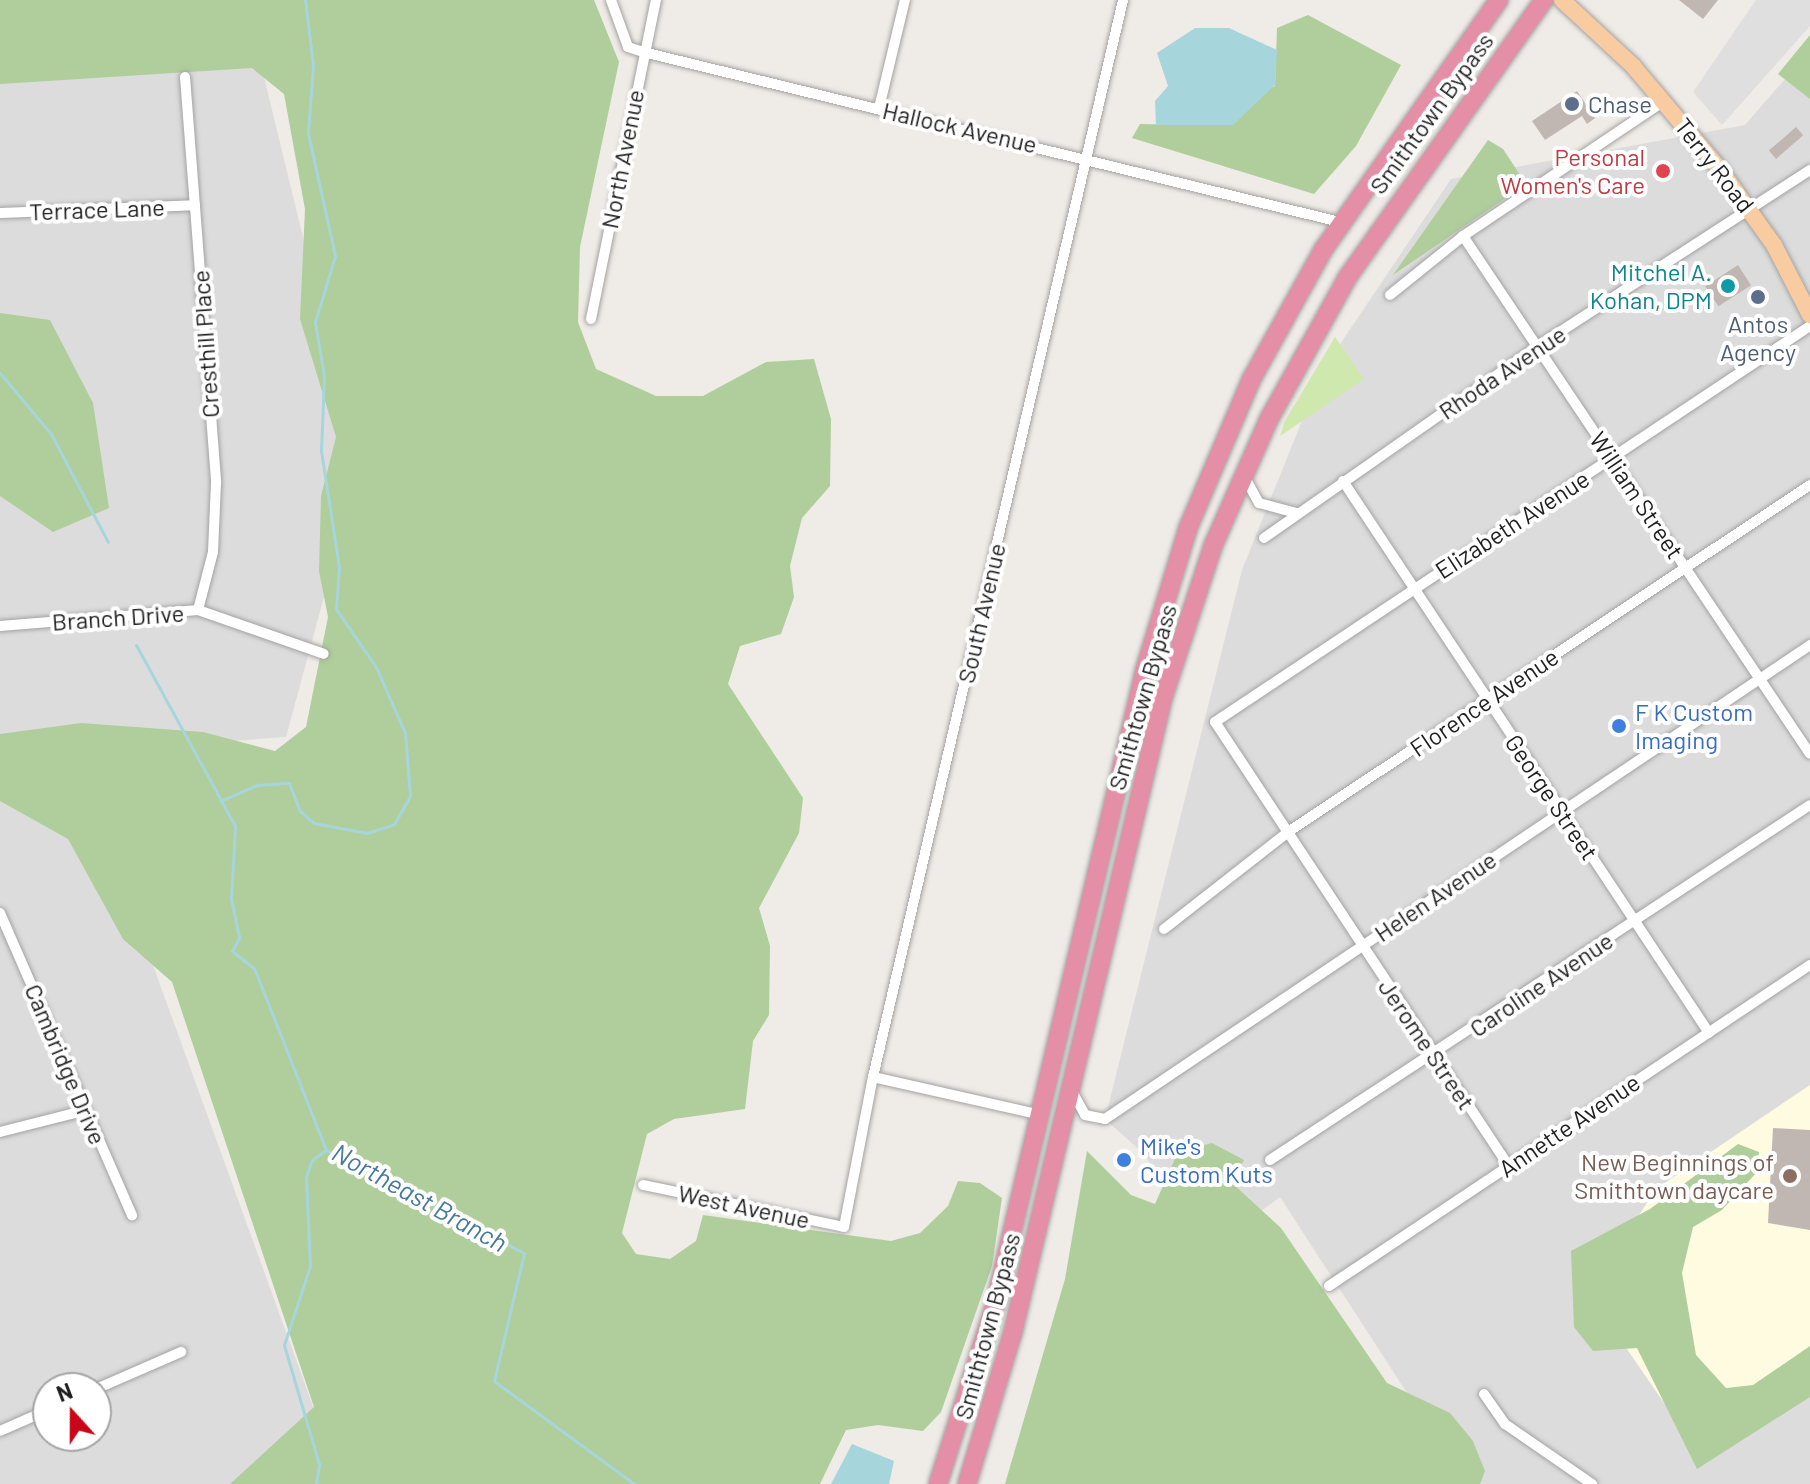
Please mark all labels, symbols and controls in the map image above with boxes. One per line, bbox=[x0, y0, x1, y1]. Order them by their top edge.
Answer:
street label: Smithtown Bypass bbox=[1363, 27, 1499, 199]
street label: North Avenue bbox=[594, 87, 650, 231]
place label: Chase bbox=[1588, 90, 1652, 118]
street label: Hallock Avenue bbox=[880, 95, 1040, 159]
marker: Chase bbox=[1563, 95, 1581, 113]
street label: Terry Road bbox=[1669, 112, 1761, 218]
place label: Personal Women's Care bbox=[1500, 143, 1645, 199]
marker: Personal Women's Care bbox=[1652, 160, 1674, 182]
street label: Terrace Lane bbox=[29, 192, 165, 226]
place label: Mitchel A. Kohan, DPM bbox=[1590, 258, 1712, 314]
street label: Cresthill Place bbox=[185, 269, 225, 419]
marker: Mitchel A. Kohan, DPM bbox=[1719, 277, 1737, 295]
marker: Antos Agency bbox=[1749, 288, 1767, 306]
place label: Antos Agency bbox=[1720, 310, 1796, 366]
street label: Rhoda Avenue bbox=[1433, 319, 1571, 425]
street label: William Street bbox=[1584, 426, 1690, 564]
street label: Elizabeth Avenue bbox=[1430, 464, 1594, 584]
street label: South Avenue bbox=[951, 540, 1011, 686]
street label: Branch Drive bbox=[51, 598, 185, 636]
street label: Smithtown Bypass bbox=[1102, 601, 1182, 793]
street label: Florence Avenue bbox=[1404, 642, 1564, 762]
place label: F K Custom Imaging bbox=[1635, 698, 1753, 754]
marker: F K Custom Imaging bbox=[1610, 717, 1628, 735]
street label: George Street bbox=[1500, 729, 1604, 865]
street label: Helen Avenue bbox=[1369, 845, 1501, 947]
street label: Caroline Avenue bbox=[1464, 925, 1618, 1043]
street label: Jerome Street bbox=[1373, 973, 1481, 1115]
street label: Cambridge Drive bbox=[19, 979, 113, 1149]
street label: Annette Avenue bbox=[1493, 1067, 1645, 1183]
place label: Mike's Custom Kuts bbox=[1140, 1132, 1273, 1188]
water label: Northeast Branch bbox=[327, 1136, 513, 1258]
place label: New Beginnings of Smithtown daycare bbox=[1574, 1148, 1774, 1204]
marker: Mike's Custom Kuts bbox=[1115, 1151, 1133, 1169]
marker: New Beginnings of Smithtown daycare bbox=[1781, 1167, 1799, 1185]
street label: West Avenue bbox=[676, 1178, 812, 1234]
street label: Smithtown Bypass bbox=[948, 1230, 1026, 1422]
north arrow bbox=[32, 1372, 112, 1452]
text: N bbox=[53, 1377, 76, 1406]

